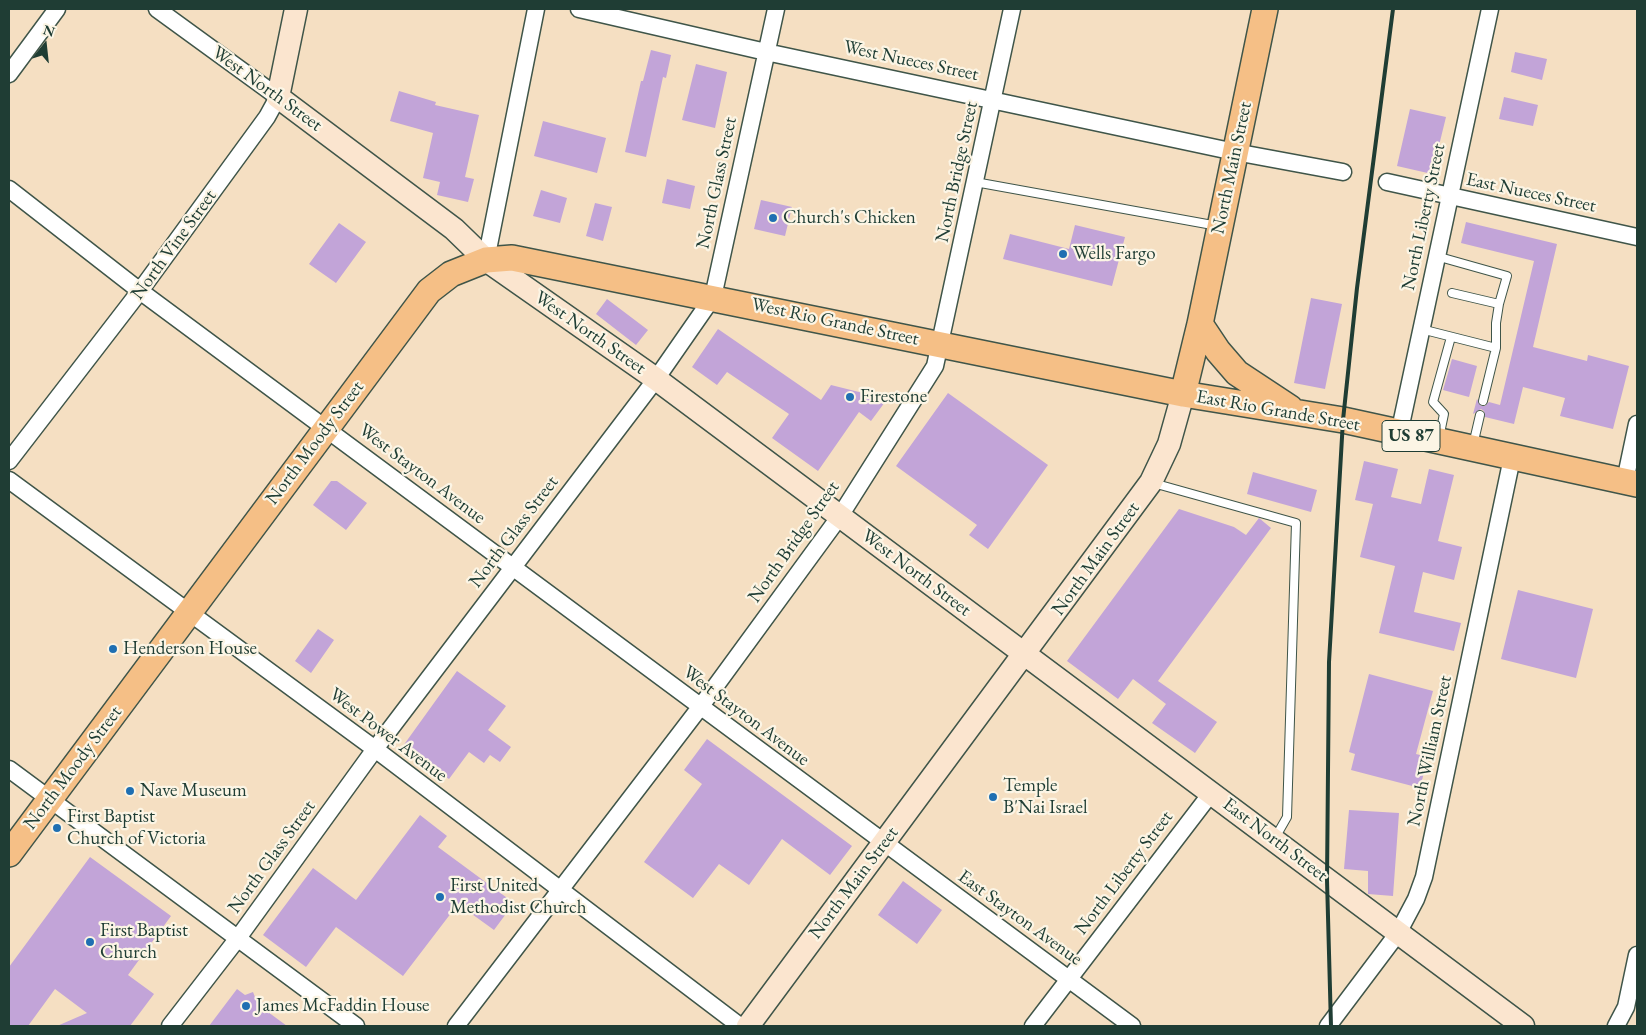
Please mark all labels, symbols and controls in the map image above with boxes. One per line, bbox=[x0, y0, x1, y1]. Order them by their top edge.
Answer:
north arrow bbox=[20, 20, 70, 70]
text: N bbox=[41, 20, 57, 41]
street label: West Nueces Street bbox=[841, 36, 981, 86]
street label: West North Street bbox=[207, 41, 327, 137]
street label: North Bridge Street bbox=[931, 100, 983, 244]
street label: North Main Street bbox=[1207, 100, 1257, 236]
street label: North Glass Street bbox=[692, 115, 742, 251]
street label: North Liberty Street bbox=[1397, 142, 1451, 292]
street label: East Nueces Street bbox=[1464, 168, 1598, 218]
street label: North Vine Street bbox=[126, 186, 222, 304]
place label: Church's Chicken bbox=[783, 207, 916, 229]
marker: Church's Chicken bbox=[767, 212, 779, 224]
place label: Wells Fargo bbox=[1073, 243, 1156, 265]
marker: Wells Fargo bbox=[1057, 248, 1069, 260]
street label: West North Street bbox=[530, 286, 650, 380]
street label: West Rio Grande Street bbox=[749, 293, 921, 351]
street label: North Moody Street bbox=[261, 376, 369, 510]
street label: East Rio Grande Street bbox=[1195, 385, 1361, 437]
place label: Firestone bbox=[860, 386, 927, 408]
marker: Firestone bbox=[844, 391, 856, 403]
street label: West Stayton Avenue bbox=[354, 419, 490, 529]
road number: US 87 bbox=[1382, 421, 1440, 452]
street label: North Glass Street bbox=[465, 472, 563, 592]
street label: North Bridge Street bbox=[744, 477, 844, 607]
street label: North Main Street bbox=[1047, 498, 1145, 620]
street label: West North Street bbox=[857, 525, 975, 621]
place label: Henderson House bbox=[123, 638, 257, 660]
marker: Henderson House bbox=[107, 643, 119, 655]
street label: West Stayton Avenue bbox=[678, 661, 814, 771]
street label: North William Street bbox=[1403, 673, 1457, 829]
street label: West Power Avenue bbox=[324, 683, 452, 787]
street label: North Moody Street bbox=[19, 701, 127, 835]
place label: Temple B'Nai Israel bbox=[1003, 775, 1088, 819]
place label: Nave Museum bbox=[140, 780, 247, 802]
marker: Nave Museum bbox=[124, 785, 136, 797]
marker: Temple B'Nai Israel bbox=[987, 791, 999, 803]
street label: East North Street bbox=[1218, 793, 1332, 887]
street label: North Glass Street bbox=[223, 796, 321, 918]
place label: First Baptist Church of Victoria bbox=[67, 806, 206, 850]
street label: North Liberty Street bbox=[1070, 806, 1178, 940]
marker: First Baptist Church of Victoria bbox=[51, 822, 63, 834]
street label: North Main Street bbox=[804, 822, 904, 944]
street label: East Stayton Avenue bbox=[953, 865, 1087, 971]
place label: First United Methodist Church bbox=[450, 875, 587, 919]
marker: First United Methodist Church bbox=[434, 891, 446, 903]
place label: First Baptist Church bbox=[100, 920, 188, 964]
marker: First Baptist Church bbox=[84, 936, 96, 948]
place label: James McFaddin House bbox=[256, 995, 429, 1017]
marker: James McFaddin House bbox=[240, 1000, 252, 1012]

